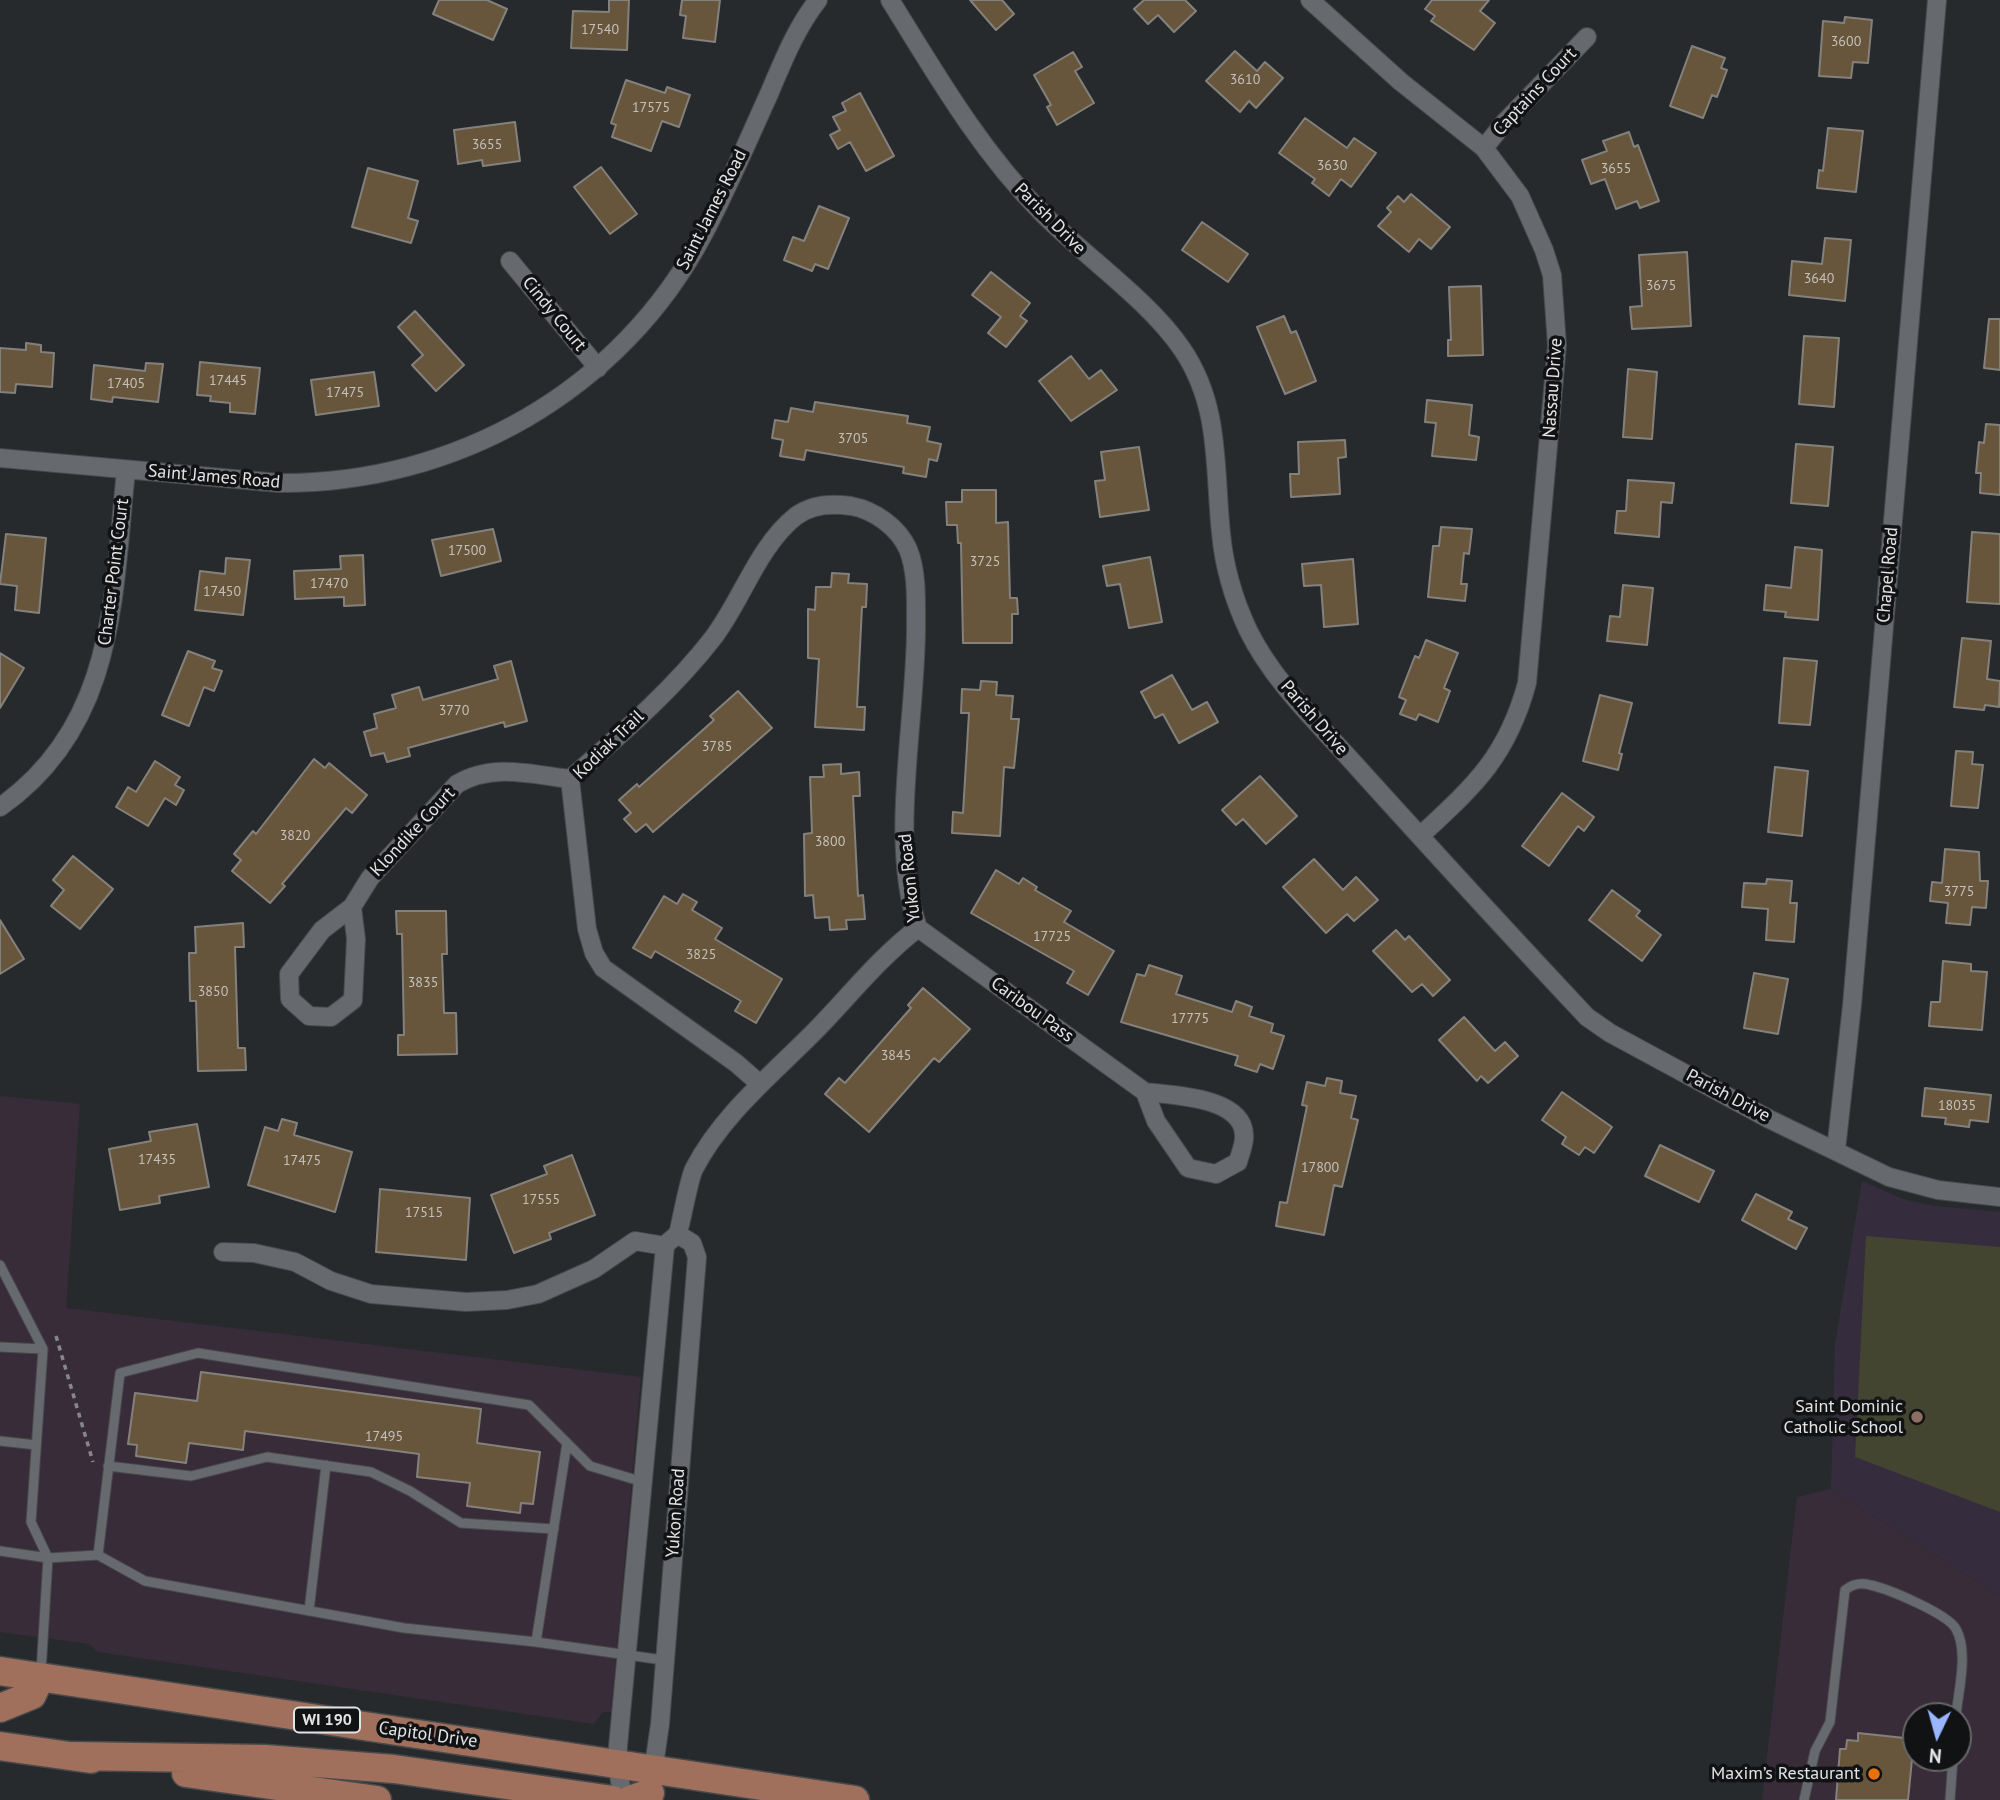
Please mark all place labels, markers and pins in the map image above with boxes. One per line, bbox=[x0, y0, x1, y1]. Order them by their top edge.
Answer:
place label: Saint Dominic Catholic School bbox=[1783, 1396, 1903, 1438]
marker: Saint Dominic Catholic School bbox=[1909, 1409, 1925, 1425]
place label: Maxim’s Restaurant bbox=[1711, 1763, 1860, 1785]
marker: Maxim’s Restaurant bbox=[1866, 1766, 1882, 1782]

